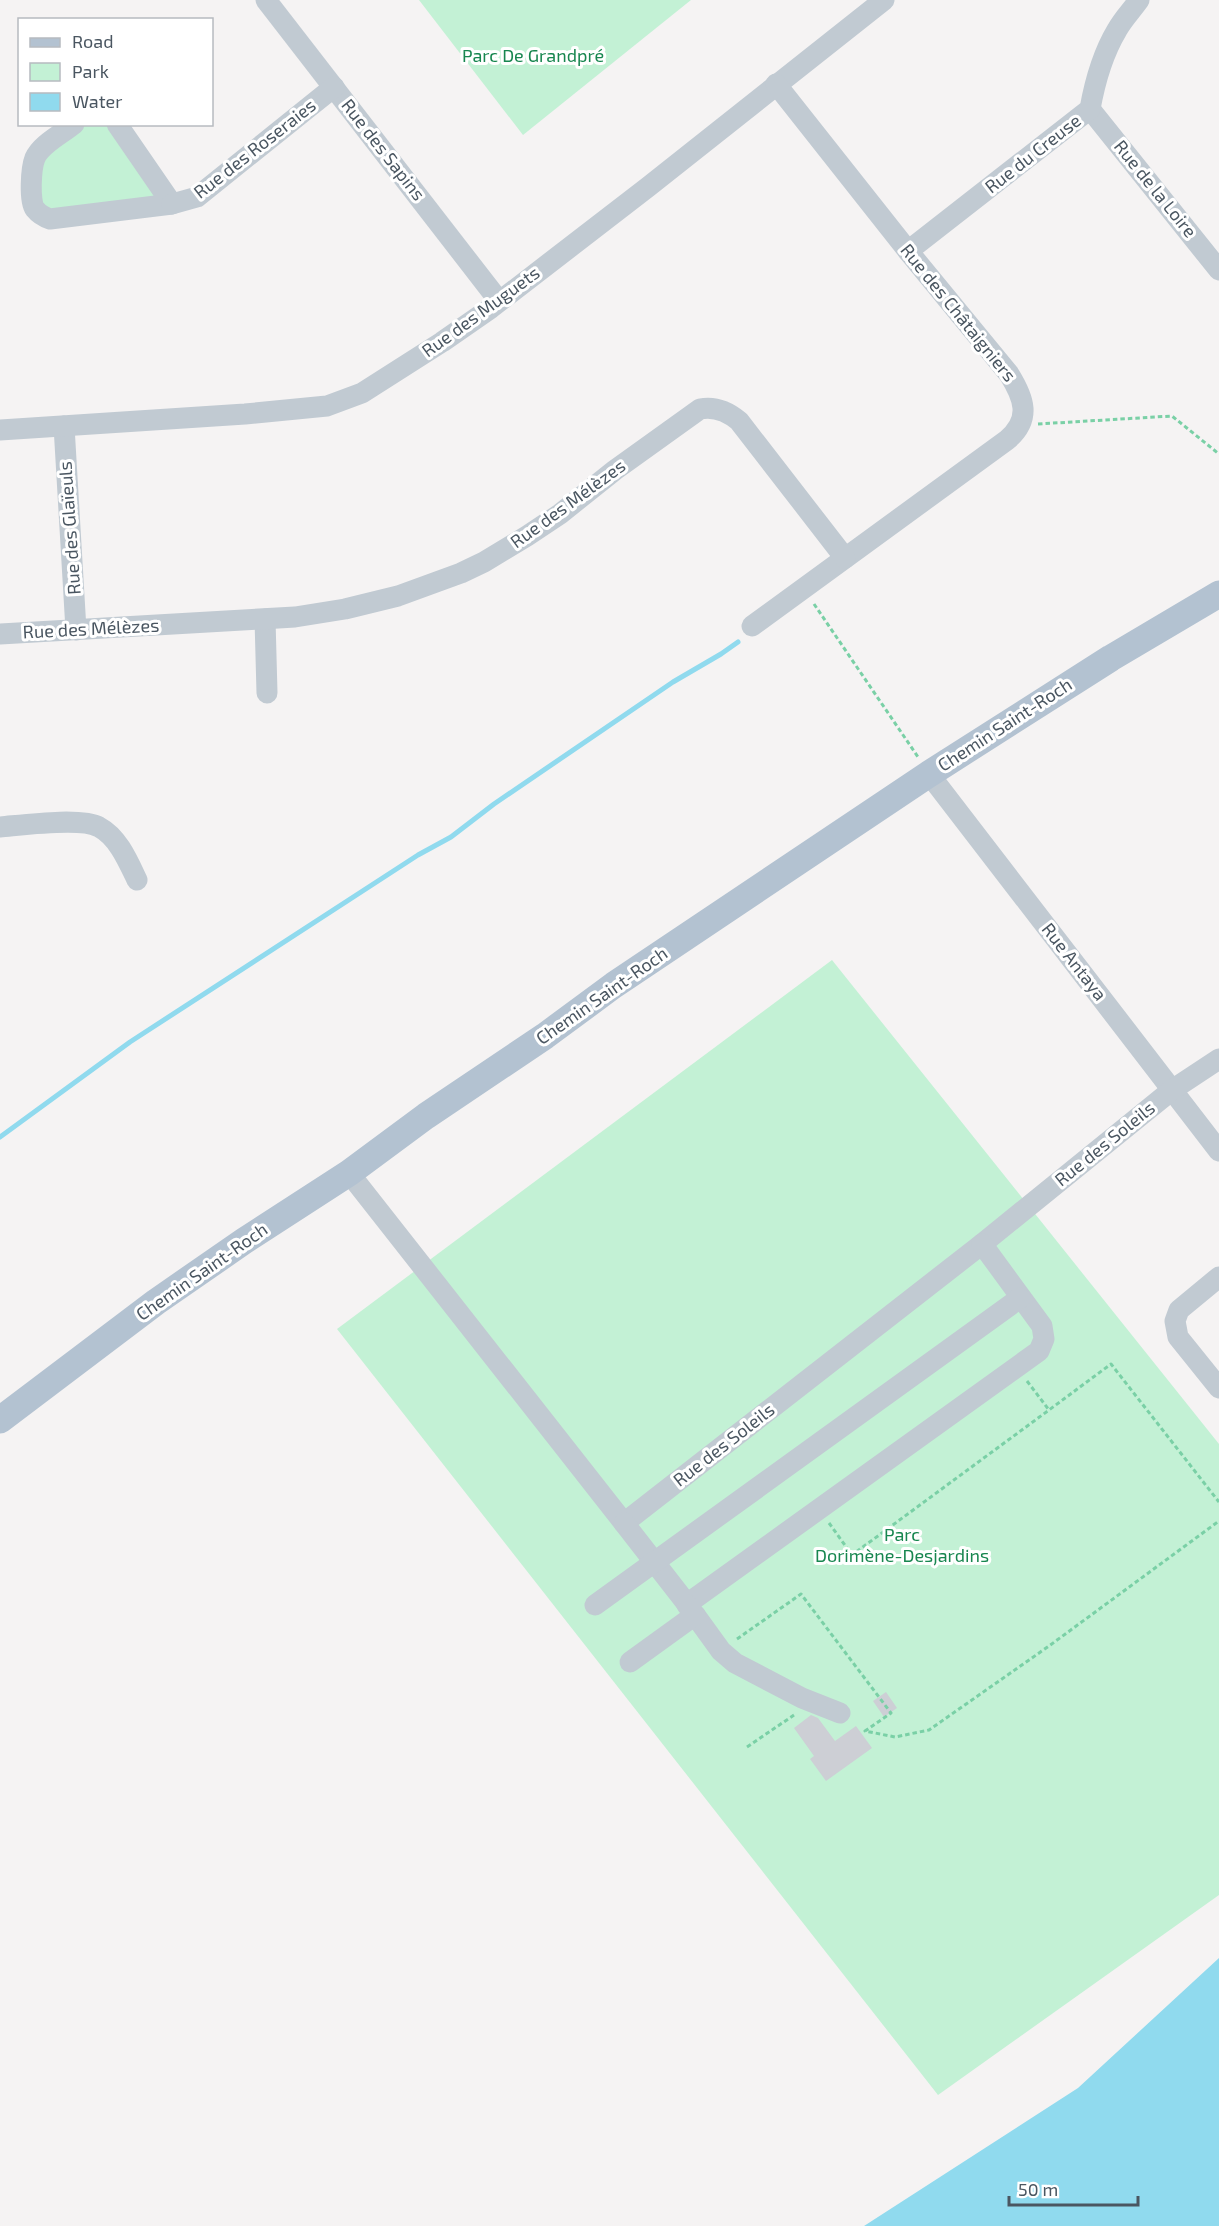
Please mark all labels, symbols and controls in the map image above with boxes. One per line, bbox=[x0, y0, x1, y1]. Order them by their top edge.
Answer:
legend bbox=[18, 18, 213, 126]
text: Road bbox=[72, 30, 113, 52]
park label: Parc De Grandpré bbox=[462, 44, 604, 66]
text: Park bbox=[72, 60, 109, 82]
text: Water bbox=[72, 90, 122, 112]
street label: Rue des Roseraies bbox=[189, 94, 320, 203]
street label: Rue des Sapins bbox=[337, 94, 430, 204]
street label: Rue du Creuse bbox=[980, 109, 1085, 197]
street label: Rue de la Loire bbox=[1110, 135, 1202, 241]
street label: Rue des Châtaigniers bbox=[896, 239, 1021, 386]
street label: Rue des Muguets bbox=[417, 261, 544, 361]
street label: Rue des Mélèzes bbox=[506, 454, 629, 552]
street label: Rue des Glaïeuls bbox=[53, 461, 85, 595]
street label: Rue des Mélèzes bbox=[22, 613, 160, 643]
street label: Chemin Saint-Roch bbox=[933, 673, 1076, 776]
street label: Rue Antaya bbox=[1038, 918, 1112, 1005]
street label: Chemin Saint-Roch bbox=[531, 942, 671, 1049]
street label: Rue des Soleils bbox=[1050, 1096, 1159, 1190]
street label: Chemin Saint-Roch bbox=[131, 1218, 271, 1325]
street label: Rue des Soleils bbox=[668, 1398, 778, 1491]
park label: Parc Dorimène-Desjardins bbox=[815, 1523, 989, 1566]
scale bar bbox=[1009, 2169, 1138, 2207]
text: 50 m bbox=[1018, 2178, 1058, 2200]

